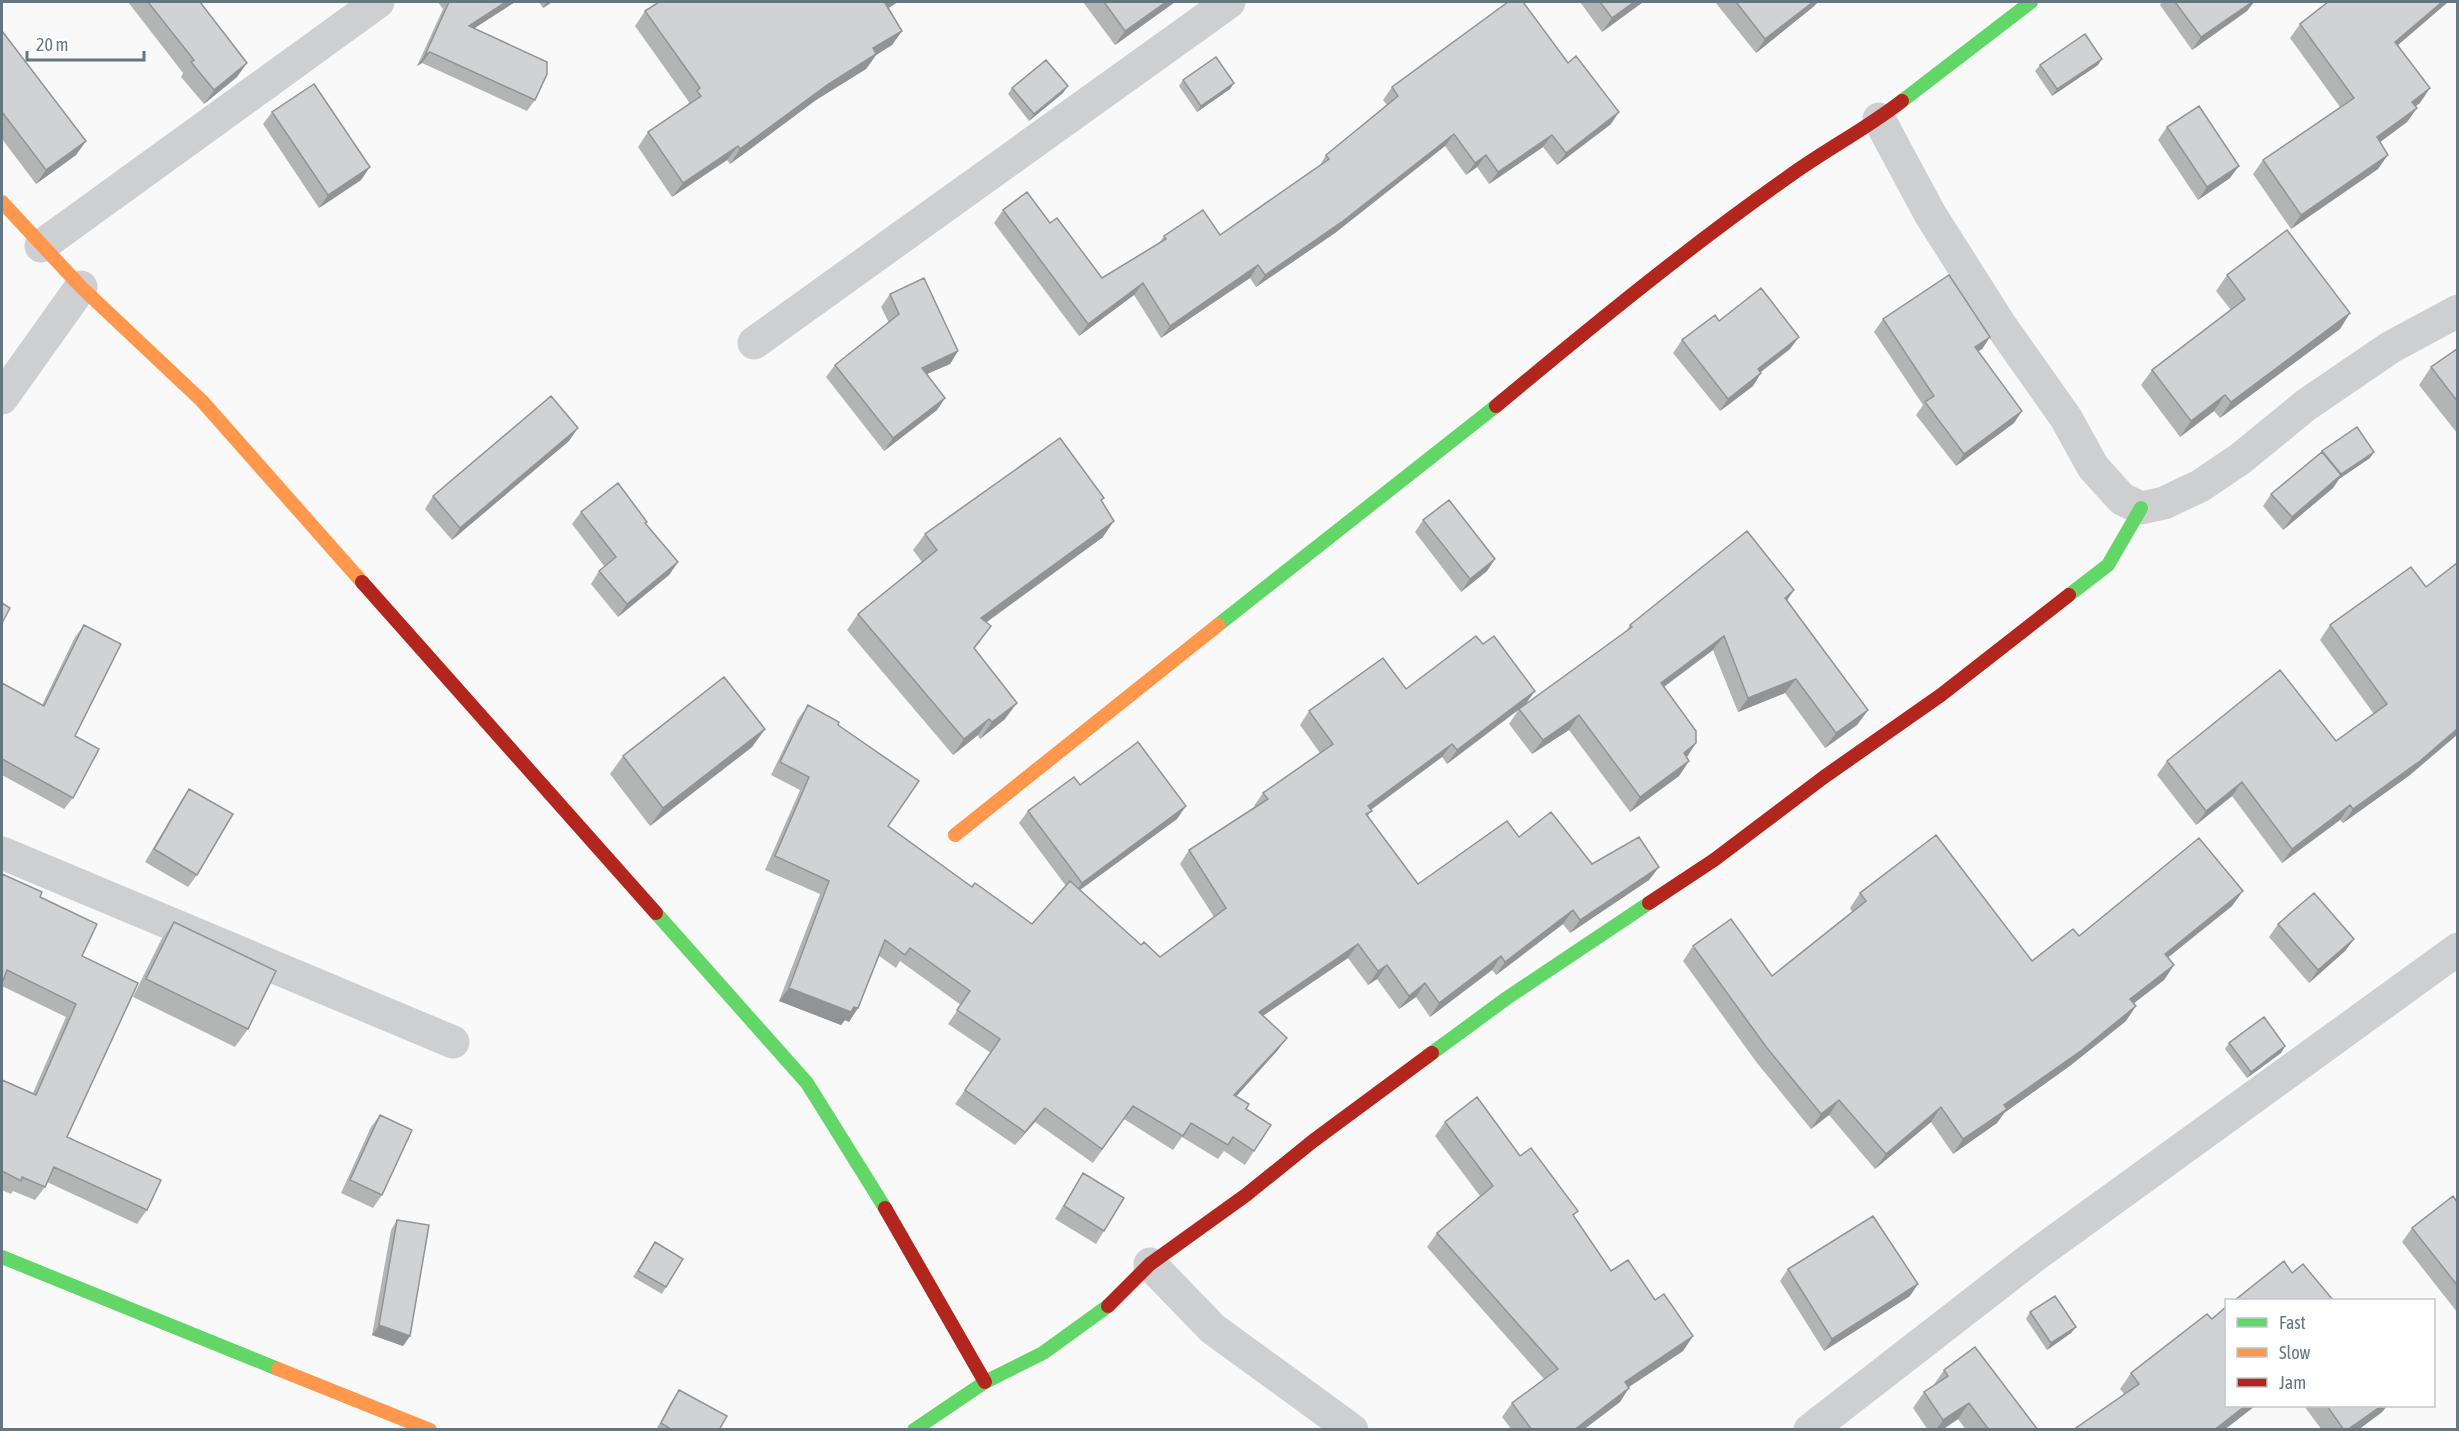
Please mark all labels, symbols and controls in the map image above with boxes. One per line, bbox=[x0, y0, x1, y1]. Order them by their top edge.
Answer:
scale bar bbox=[27, 24, 144, 62]
text: 20 m bbox=[36, 34, 68, 55]
legend bbox=[2225, 1299, 2435, 1407]
text: Fast bbox=[2279, 1312, 2306, 1333]
text: Slow bbox=[2279, 1342, 2310, 1363]
text: Jam bbox=[2279, 1372, 2306, 1393]

